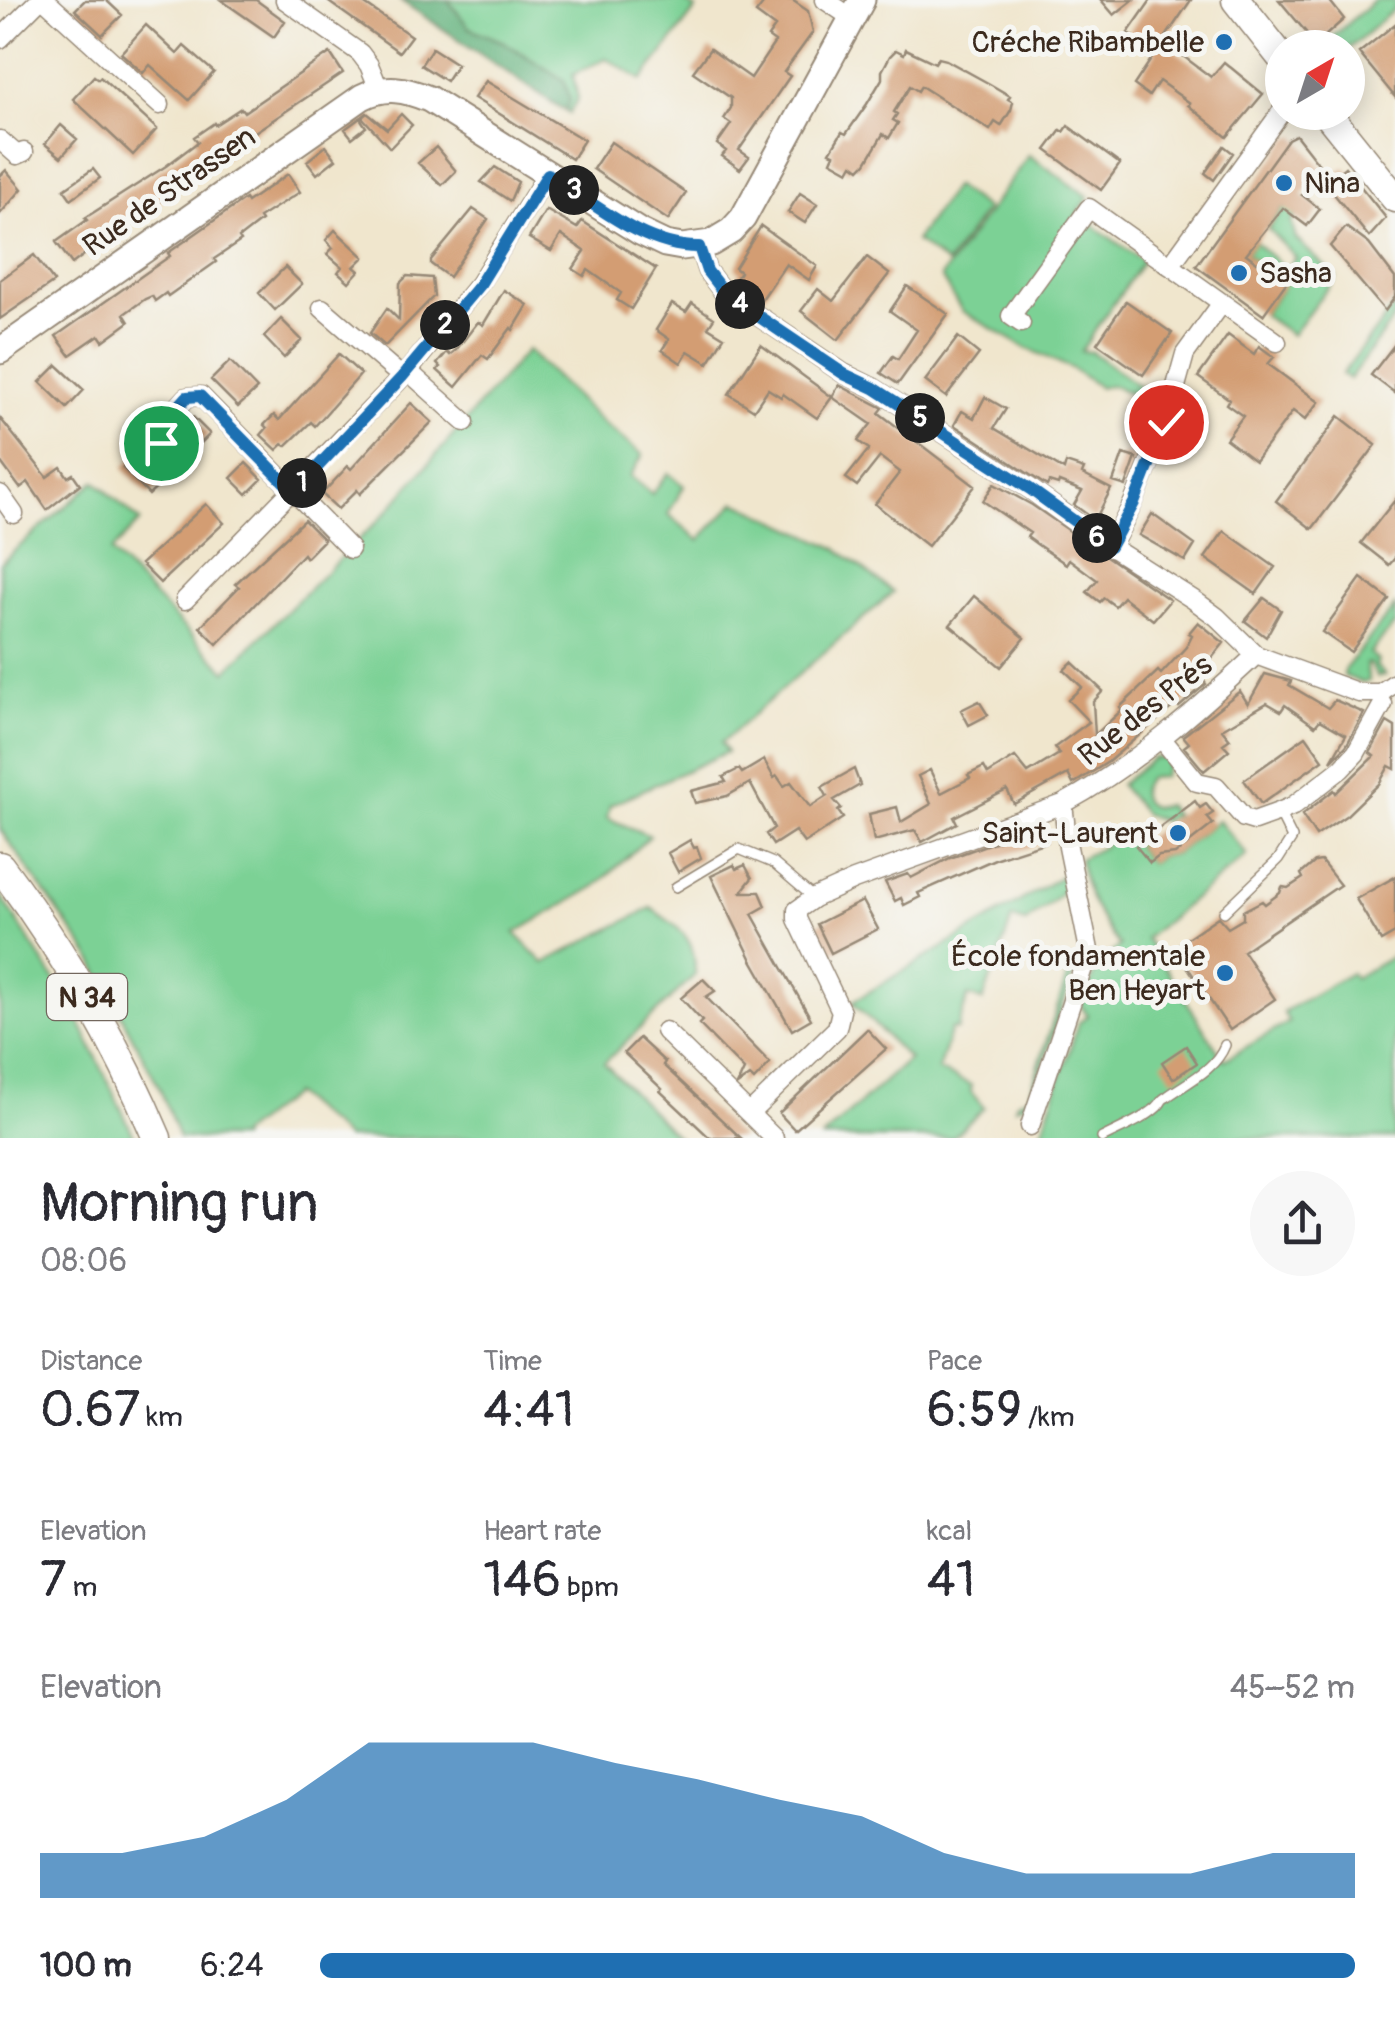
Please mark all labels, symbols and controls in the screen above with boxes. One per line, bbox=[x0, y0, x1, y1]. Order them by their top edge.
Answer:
place label: Créche Ribambelle bbox=[972, 24, 1204, 61]
north arrow bbox=[1265, 30, 1365, 130]
map controls bbox=[1265, 30, 1365, 130]
marker: Créche Ribambelle bbox=[1213, 31, 1235, 53]
street label: Rue de Strassen bbox=[76, 118, 263, 265]
pin: 3 bbox=[549, 165, 599, 215]
place label: Nina bbox=[1304, 165, 1360, 202]
text: 3 bbox=[566, 172, 582, 207]
marker: Nina bbox=[1273, 172, 1295, 194]
place label: Sasha bbox=[1259, 255, 1332, 292]
marker: Sasha bbox=[1228, 262, 1250, 284]
pin: 4 bbox=[715, 279, 765, 329]
text: 4 bbox=[732, 286, 748, 321]
pin: 2 bbox=[420, 300, 470, 350]
text: 2 bbox=[437, 307, 453, 342]
pin bbox=[1124, 380, 1209, 465]
pin: 5 bbox=[895, 393, 945, 443]
icon: check bbox=[1139, 395, 1194, 450]
text: 5 bbox=[912, 400, 928, 435]
pin bbox=[119, 401, 204, 486]
icon: arrive bbox=[134, 416, 189, 471]
pin: 1 bbox=[277, 458, 327, 508]
text: 1 bbox=[297, 465, 307, 500]
pin: 6 bbox=[1072, 513, 1122, 563]
text: 6 bbox=[1089, 520, 1105, 555]
street label: Rue des Prés bbox=[1071, 647, 1220, 774]
place label: Saint-Laurent bbox=[982, 815, 1159, 852]
marker: Saint-Laurent bbox=[1167, 822, 1189, 844]
place label: École fondamentale Ben Heyart bbox=[951, 938, 1206, 1009]
marker: École fondamentale Ben Heyart bbox=[1214, 962, 1236, 984]
road number: N 34 bbox=[47, 974, 127, 1020]
text: Morning run bbox=[40, 1169, 318, 1238]
button: share bbox=[1250, 1171, 1355, 1276]
text: 08:06 bbox=[40, 1241, 127, 1281]
text: Distance bbox=[40, 1344, 142, 1379]
text: Time bbox=[483, 1344, 542, 1379]
text: Pace bbox=[927, 1344, 982, 1379]
text: 0.67 bbox=[40, 1379, 140, 1442]
text: 4:41 bbox=[483, 1379, 574, 1442]
text: 6:59 bbox=[927, 1379, 1022, 1442]
text: km bbox=[140, 1400, 183, 1435]
text: /km bbox=[1022, 1400, 1075, 1435]
text: Elevation bbox=[40, 1514, 147, 1549]
text: Heart rate bbox=[483, 1514, 601, 1549]
text: kcal bbox=[927, 1514, 972, 1549]
text: 7 bbox=[40, 1549, 66, 1612]
text: 146 bbox=[483, 1549, 561, 1612]
text: 41 bbox=[927, 1549, 975, 1612]
text: m bbox=[66, 1570, 97, 1605]
text: bpm bbox=[561, 1570, 619, 1605]
text: Elevation bbox=[40, 1668, 162, 1708]
text: 45–52 m bbox=[1230, 1668, 1355, 1708]
text: 100 m bbox=[40, 1946, 132, 1986]
text: 6:24 bbox=[200, 1946, 264, 1986]

